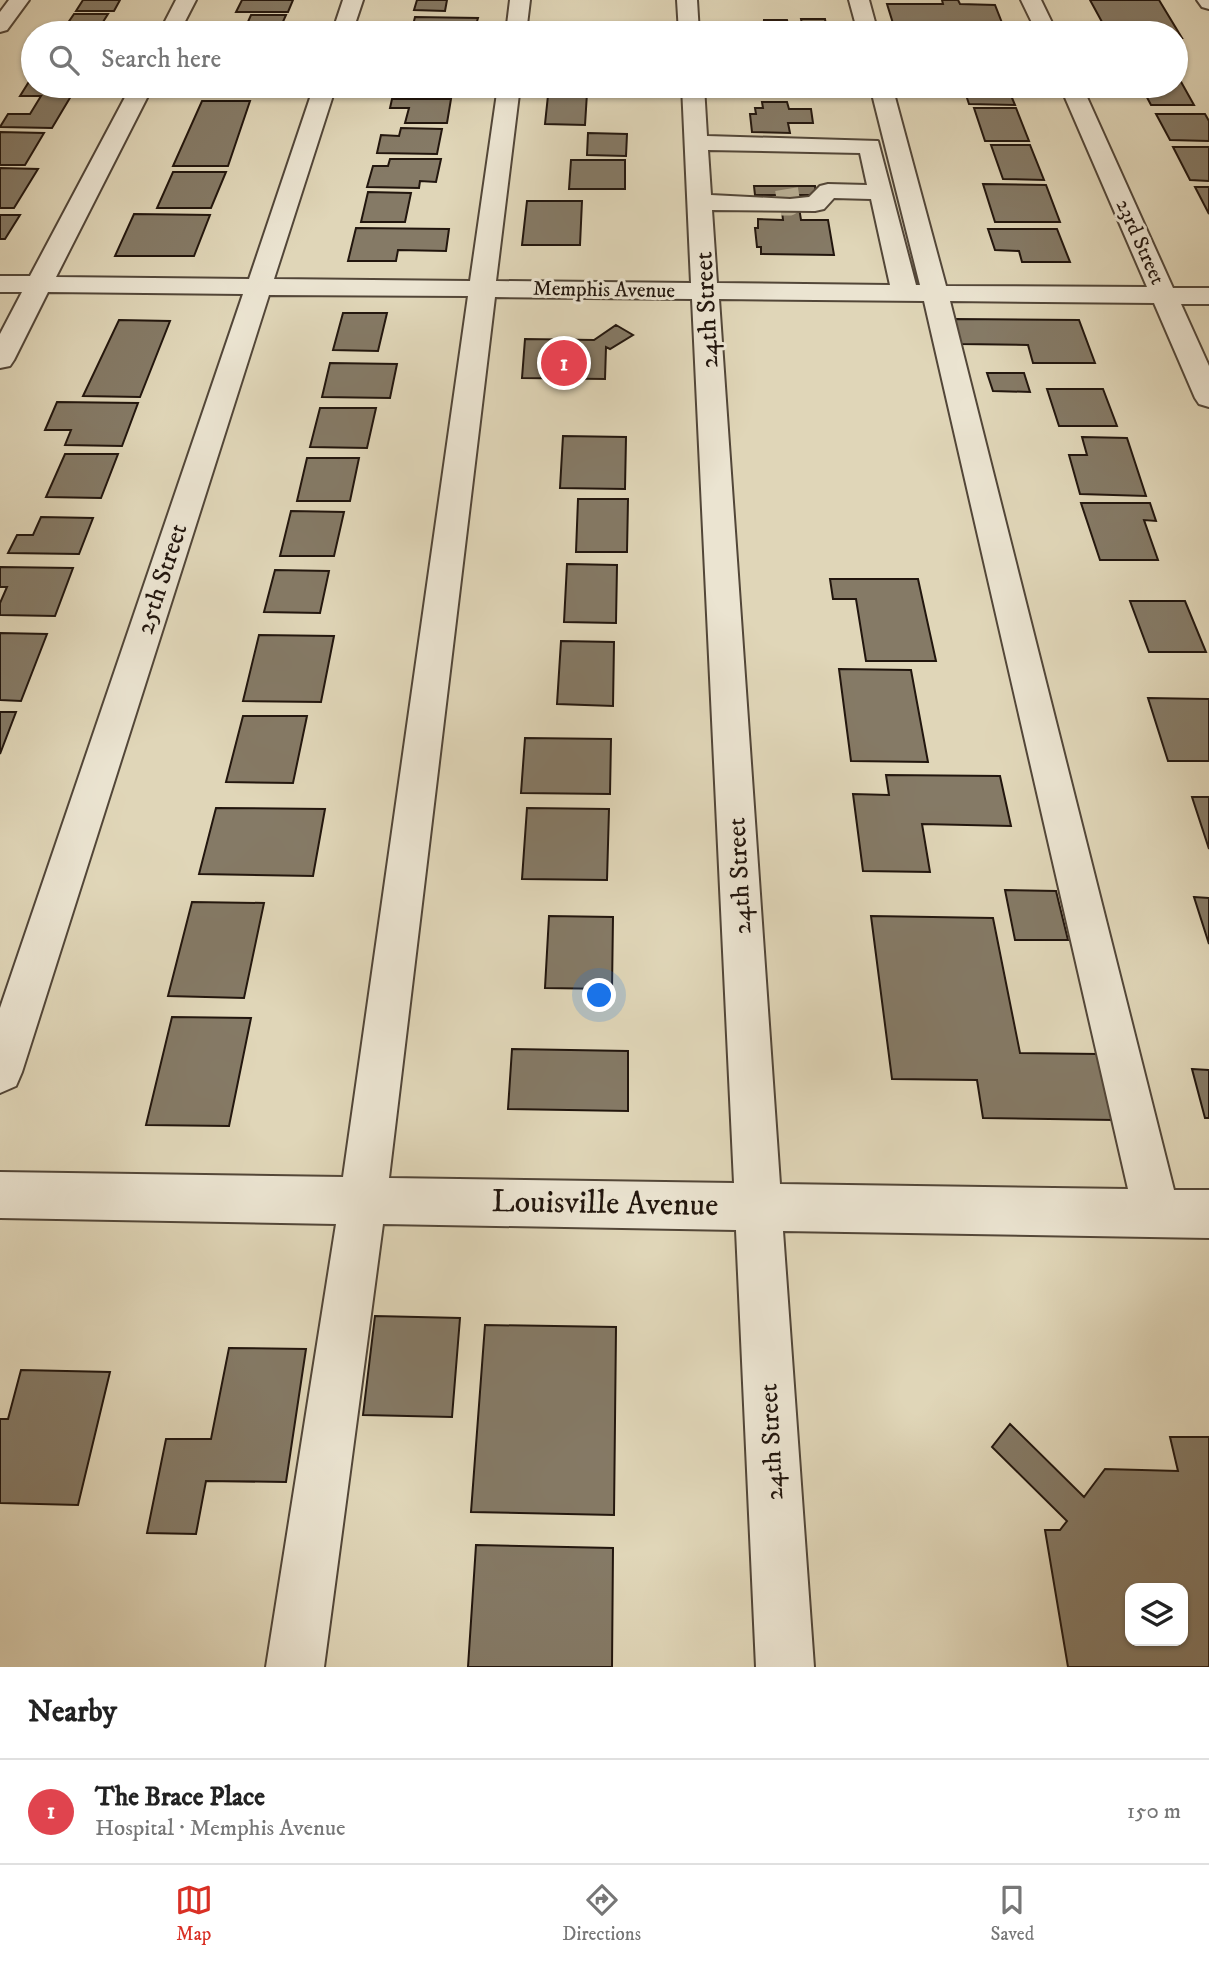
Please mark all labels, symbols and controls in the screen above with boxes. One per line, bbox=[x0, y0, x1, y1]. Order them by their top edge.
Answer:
search box bbox=[21, 21, 1188, 98]
icon: search bbox=[45, 41, 83, 79]
text: Search here bbox=[101, 43, 221, 76]
street label: 23rd Street bbox=[1110, 195, 1170, 289]
street label: 24th Street bbox=[687, 251, 727, 369]
street label: Memphis Avenue bbox=[533, 276, 676, 304]
pin: 1 bbox=[541, 337, 587, 389]
street label: 25th Street bbox=[129, 519, 195, 639]
street label: 24th Street bbox=[720, 817, 760, 935]
your location bbox=[582, 978, 616, 1012]
street label: Louisville Avenue bbox=[491, 1182, 719, 1226]
street label: 24th Street bbox=[752, 1383, 792, 1501]
map controls bbox=[1125, 1583, 1188, 1646]
button: layers bbox=[1125, 1583, 1188, 1646]
text: Nearby bbox=[28, 1694, 117, 1731]
text: The Brace Place bbox=[95, 1781, 265, 1814]
text: 1 bbox=[47, 1797, 55, 1826]
text: 150 m bbox=[1127, 1797, 1181, 1826]
text: Hospital · Memphis Avenue bbox=[95, 1814, 346, 1843]
tab: Map bbox=[175, 1881, 213, 1946]
tab: Directions bbox=[562, 1881, 641, 1946]
tab: Saved bbox=[991, 1881, 1034, 1946]

